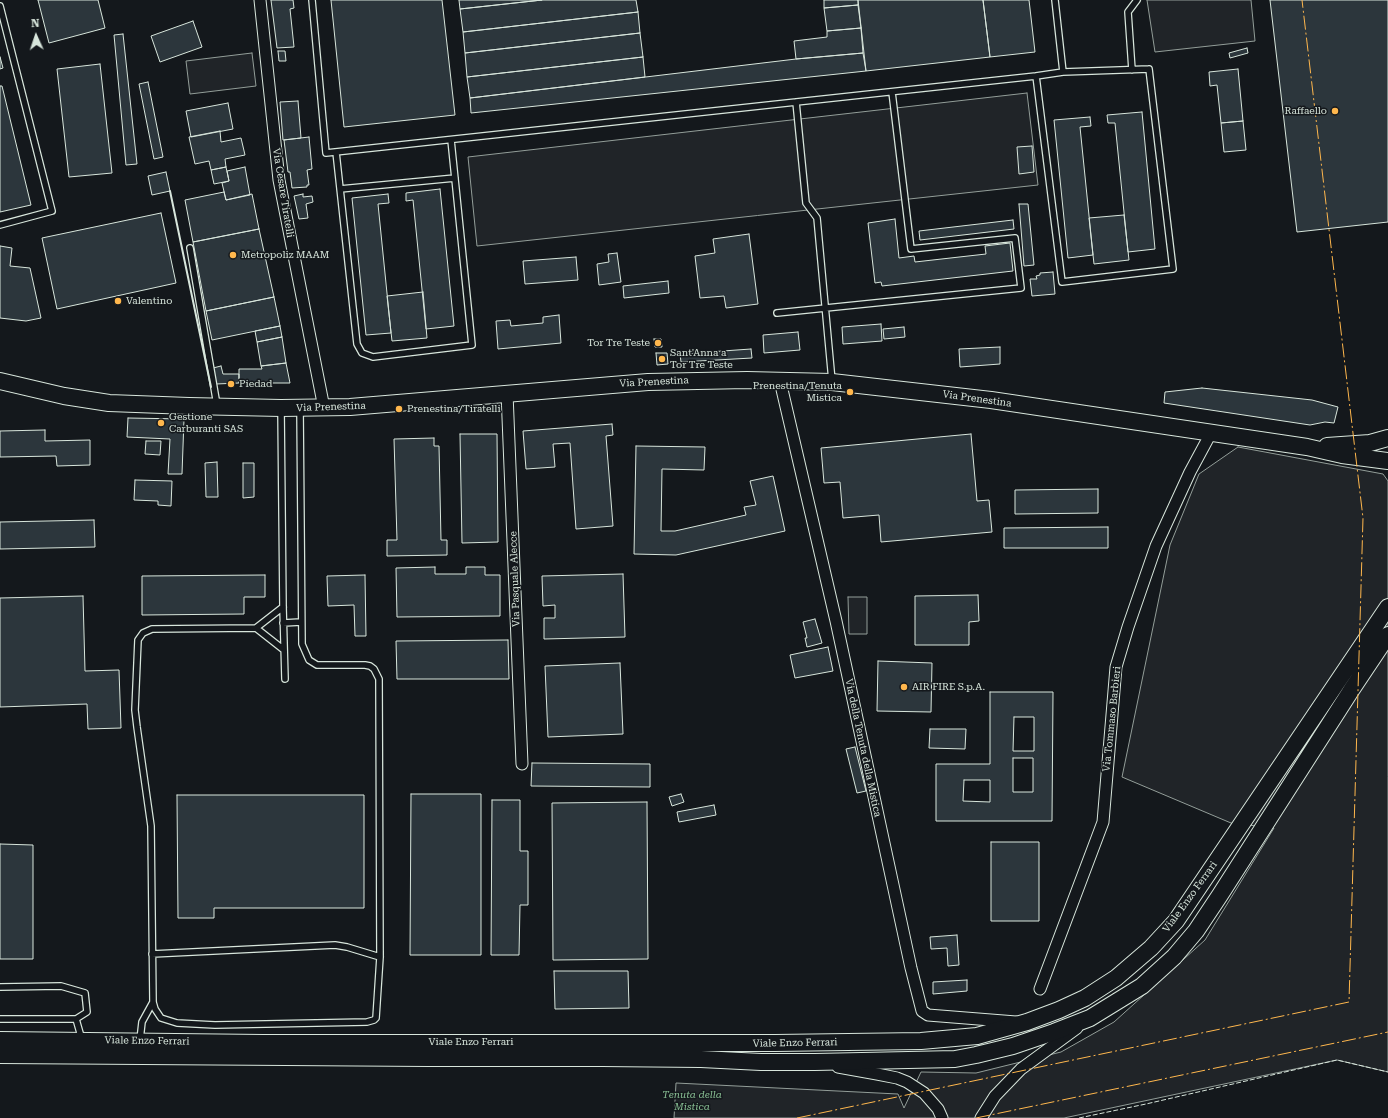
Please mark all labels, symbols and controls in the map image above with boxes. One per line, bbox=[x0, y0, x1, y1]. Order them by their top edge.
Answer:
north arrow bbox=[16, 16, 56, 56]
text: N bbox=[31, 17, 40, 30]
place label: Raffaello bbox=[1285, 105, 1327, 117]
marker: Raffaello bbox=[1330, 106, 1340, 116]
street label: Via Cesare Tiratelli bbox=[270, 147, 296, 239]
place label: Metropoliz MAAM bbox=[241, 249, 329, 261]
marker: Metropoliz MAAM bbox=[228, 250, 238, 260]
place label: Valentino bbox=[126, 295, 172, 307]
marker: Valentino bbox=[113, 296, 123, 306]
place label: Tor Tre Teste bbox=[587, 337, 650, 349]
marker: Tor Tre Teste bbox=[653, 338, 663, 348]
place label: Sant'Anna a Tor Tre Teste bbox=[670, 347, 733, 370]
marker: Sant'Anna a Tor Tre Teste bbox=[657, 354, 667, 364]
street label: Via Prenestina bbox=[619, 374, 689, 390]
place label: Piedad bbox=[239, 378, 272, 390]
marker: Piedad bbox=[226, 379, 236, 389]
place label: Prenestina/Tenuta Mistica bbox=[753, 380, 842, 404]
marker: Prenestina/Tenuta Mistica bbox=[845, 387, 855, 397]
street label: Via Prenestina bbox=[942, 388, 1012, 410]
street label: Via Prenestina bbox=[296, 400, 366, 414]
place label: Prenestina/Tiratelli bbox=[407, 403, 501, 415]
marker: Prenestina/Tiratelli bbox=[394, 404, 404, 414]
place label: Gestione Carburanti SAS bbox=[169, 411, 243, 434]
marker: Gestione Carburanti SAS bbox=[156, 418, 166, 428]
street label: Via Pasquale Alecce bbox=[507, 531, 523, 627]
street label: Via Tommaso Barbieri bbox=[1100, 666, 1124, 772]
street label: Via della Tenuta della Mistica bbox=[842, 678, 884, 818]
place label: AIR FIRE S.p.A. bbox=[912, 681, 985, 693]
marker: AIR FIRE S.p.A. bbox=[899, 682, 909, 692]
street label: Viale Enzo Ferrari bbox=[1160, 859, 1220, 935]
street label: Viale Enzo Ferrari bbox=[104, 1034, 190, 1048]
street label: Viale Enzo Ferrari bbox=[429, 1036, 513, 1048]
street label: Viale Enzo Ferrari bbox=[752, 1036, 838, 1050]
park label: Tenuta della Mistica bbox=[662, 1089, 722, 1112]

